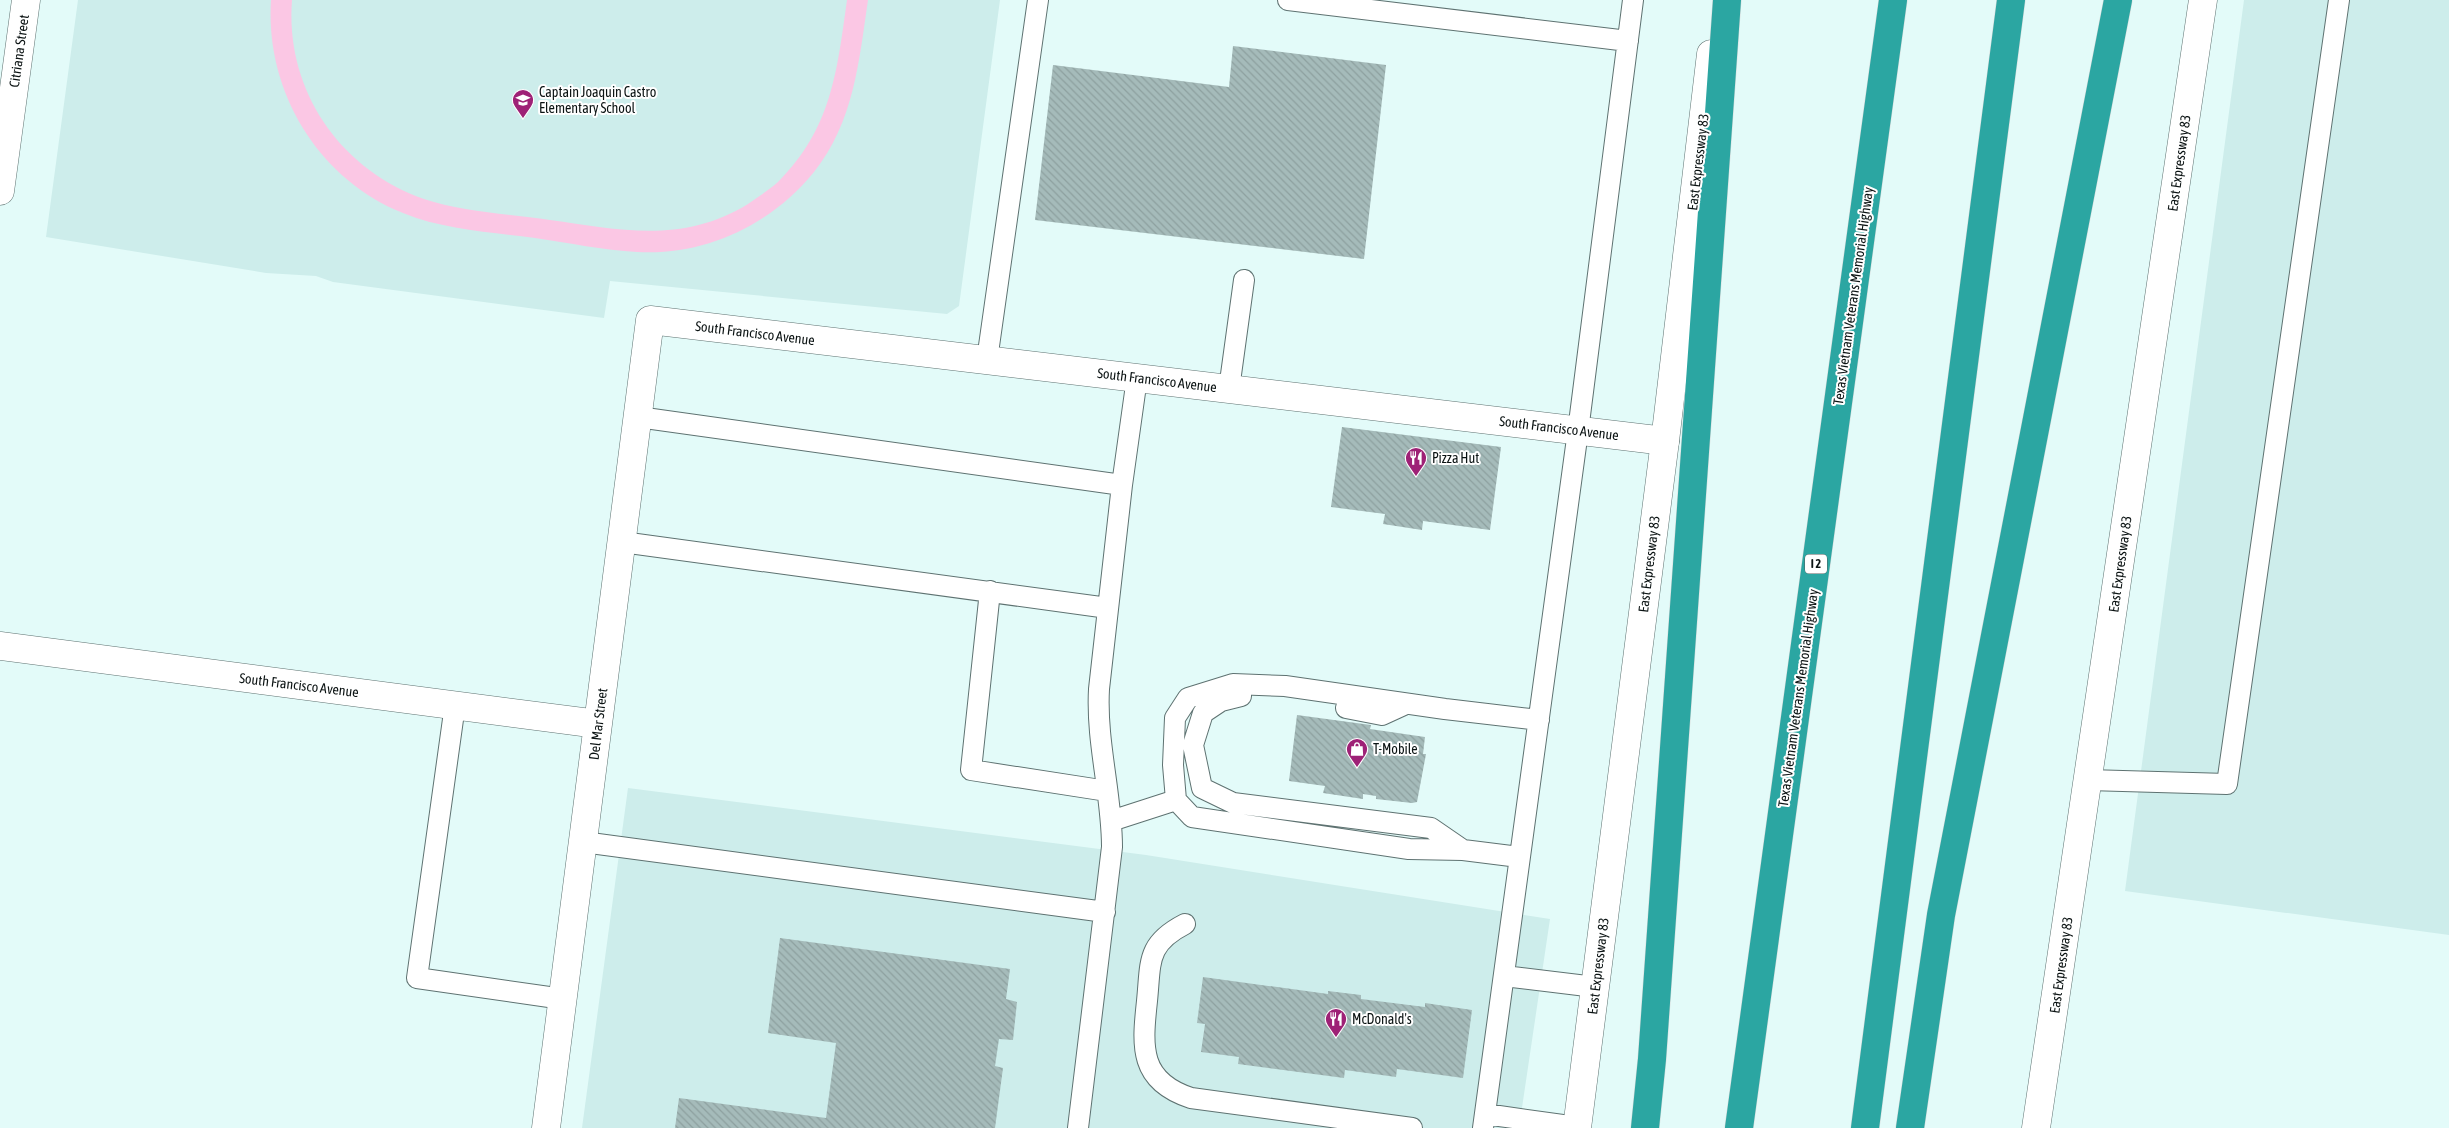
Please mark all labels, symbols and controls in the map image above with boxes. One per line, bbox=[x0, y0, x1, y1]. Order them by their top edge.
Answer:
street label: Citriana Street bbox=[6, 14, 32, 88]
place label: Captain Joaquin Castro Elementary School bbox=[539, 84, 656, 116]
school or university icon: Captain Joaquin Castro Elementary School bbox=[511, 88, 535, 119]
street label: East Expressway 83 bbox=[1684, 113, 1712, 211]
street label: East Expressway 83 bbox=[2164, 114, 2194, 212]
street label: Texas Vietnam Veterans Memorial Highway bbox=[1830, 186, 1876, 406]
street label: South Francisco Avenue bbox=[694, 318, 816, 348]
street label: South Francisco Avenue bbox=[1096, 365, 1218, 395]
street label: South Francisco Avenue bbox=[1498, 413, 1620, 443]
restaurant icon: Pizza Hut bbox=[1404, 446, 1428, 477]
place label: Pizza Hut bbox=[1432, 450, 1479, 466]
street label: East Expressway 83 bbox=[1635, 515, 1663, 613]
street label: East Expressway 83 bbox=[2105, 515, 2135, 613]
road number: I 2 bbox=[1805, 554, 1827, 574]
street label: Texas Vietnam Veterans Memorial Highway bbox=[1775, 588, 1821, 808]
street label: South Francisco Avenue bbox=[238, 670, 360, 700]
street label: Del Mar Street bbox=[586, 687, 610, 761]
shop icon: T-Mobile bbox=[1345, 737, 1369, 768]
place label: T-Mobile bbox=[1373, 741, 1418, 757]
street label: East Expressway 83 bbox=[2046, 916, 2076, 1014]
street label: East Expressway 83 bbox=[1584, 917, 1612, 1015]
restaurant icon: McDonald's bbox=[1324, 1007, 1348, 1038]
place label: McDonald's bbox=[1352, 1011, 1412, 1027]

